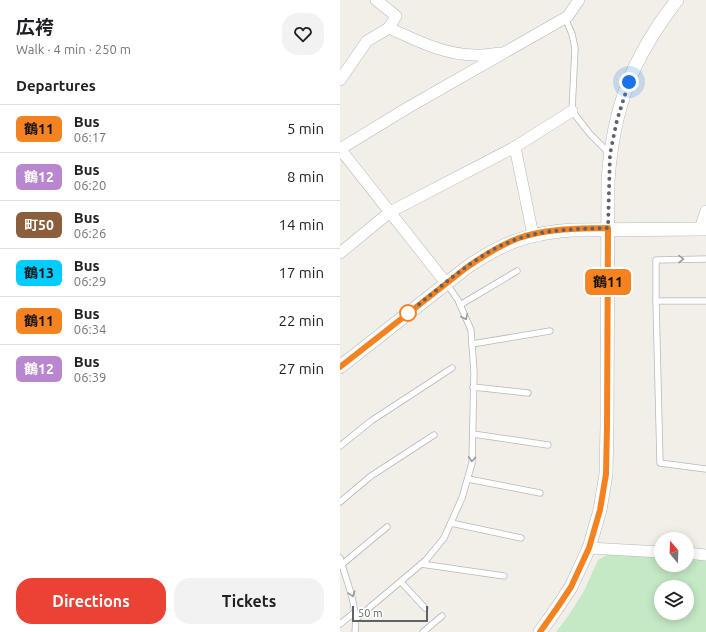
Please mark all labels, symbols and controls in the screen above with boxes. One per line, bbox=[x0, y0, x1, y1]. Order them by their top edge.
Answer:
button: heart bbox=[282, 13, 324, 55]
text: 広袴 bbox=[16, 16, 54, 38]
text: Walk · 4 min · 250 m bbox=[16, 42, 131, 56]
your location bbox=[619, 72, 639, 92]
text: Departures bbox=[16, 77, 96, 94]
text: Bus bbox=[74, 113, 100, 130]
text: 5 min bbox=[287, 120, 324, 137]
text: 鶴11 bbox=[24, 121, 54, 137]
text: 06:17 bbox=[74, 130, 106, 144]
text: Bus bbox=[74, 161, 100, 178]
text: 8 min bbox=[287, 168, 324, 185]
text: 鶴12 bbox=[24, 169, 54, 185]
text: 06:20 bbox=[74, 178, 106, 192]
text: Bus bbox=[74, 209, 100, 226]
text: 14 min bbox=[278, 216, 324, 233]
text: 町50 bbox=[24, 217, 54, 233]
text: 06:26 bbox=[74, 226, 106, 240]
one-way arrow bbox=[678, 255, 684, 264]
text: Bus bbox=[74, 257, 100, 274]
text: 17 min bbox=[278, 264, 324, 281]
text: 鶴13 bbox=[24, 265, 54, 281]
line badge: 鶴11 bbox=[585, 269, 631, 295]
text: 06:29 bbox=[74, 274, 106, 288]
text: 鶴11 bbox=[593, 274, 623, 290]
unlabelled marker bbox=[399, 304, 417, 322]
text: Bus bbox=[74, 305, 100, 322]
text: 22 min bbox=[278, 312, 324, 329]
one-way arrow bbox=[460, 312, 468, 320]
text: 鶴11 bbox=[24, 313, 54, 329]
text: 06:34 bbox=[74, 322, 106, 336]
text: Bus bbox=[74, 353, 100, 370]
text: 27 min bbox=[278, 360, 324, 377]
text: 鶴12 bbox=[24, 361, 54, 377]
text: 06:39 bbox=[74, 370, 106, 384]
one-way arrow bbox=[467, 456, 476, 462]
north arrow bbox=[654, 532, 694, 572]
map controls bbox=[654, 532, 694, 620]
button: Directions bbox=[16, 578, 166, 624]
button: Tickets bbox=[174, 578, 324, 624]
button: layers bbox=[654, 580, 694, 620]
one-way arrow bbox=[347, 591, 355, 598]
scale bar bbox=[352, 604, 428, 623]
text: 50 m bbox=[358, 607, 382, 619]

